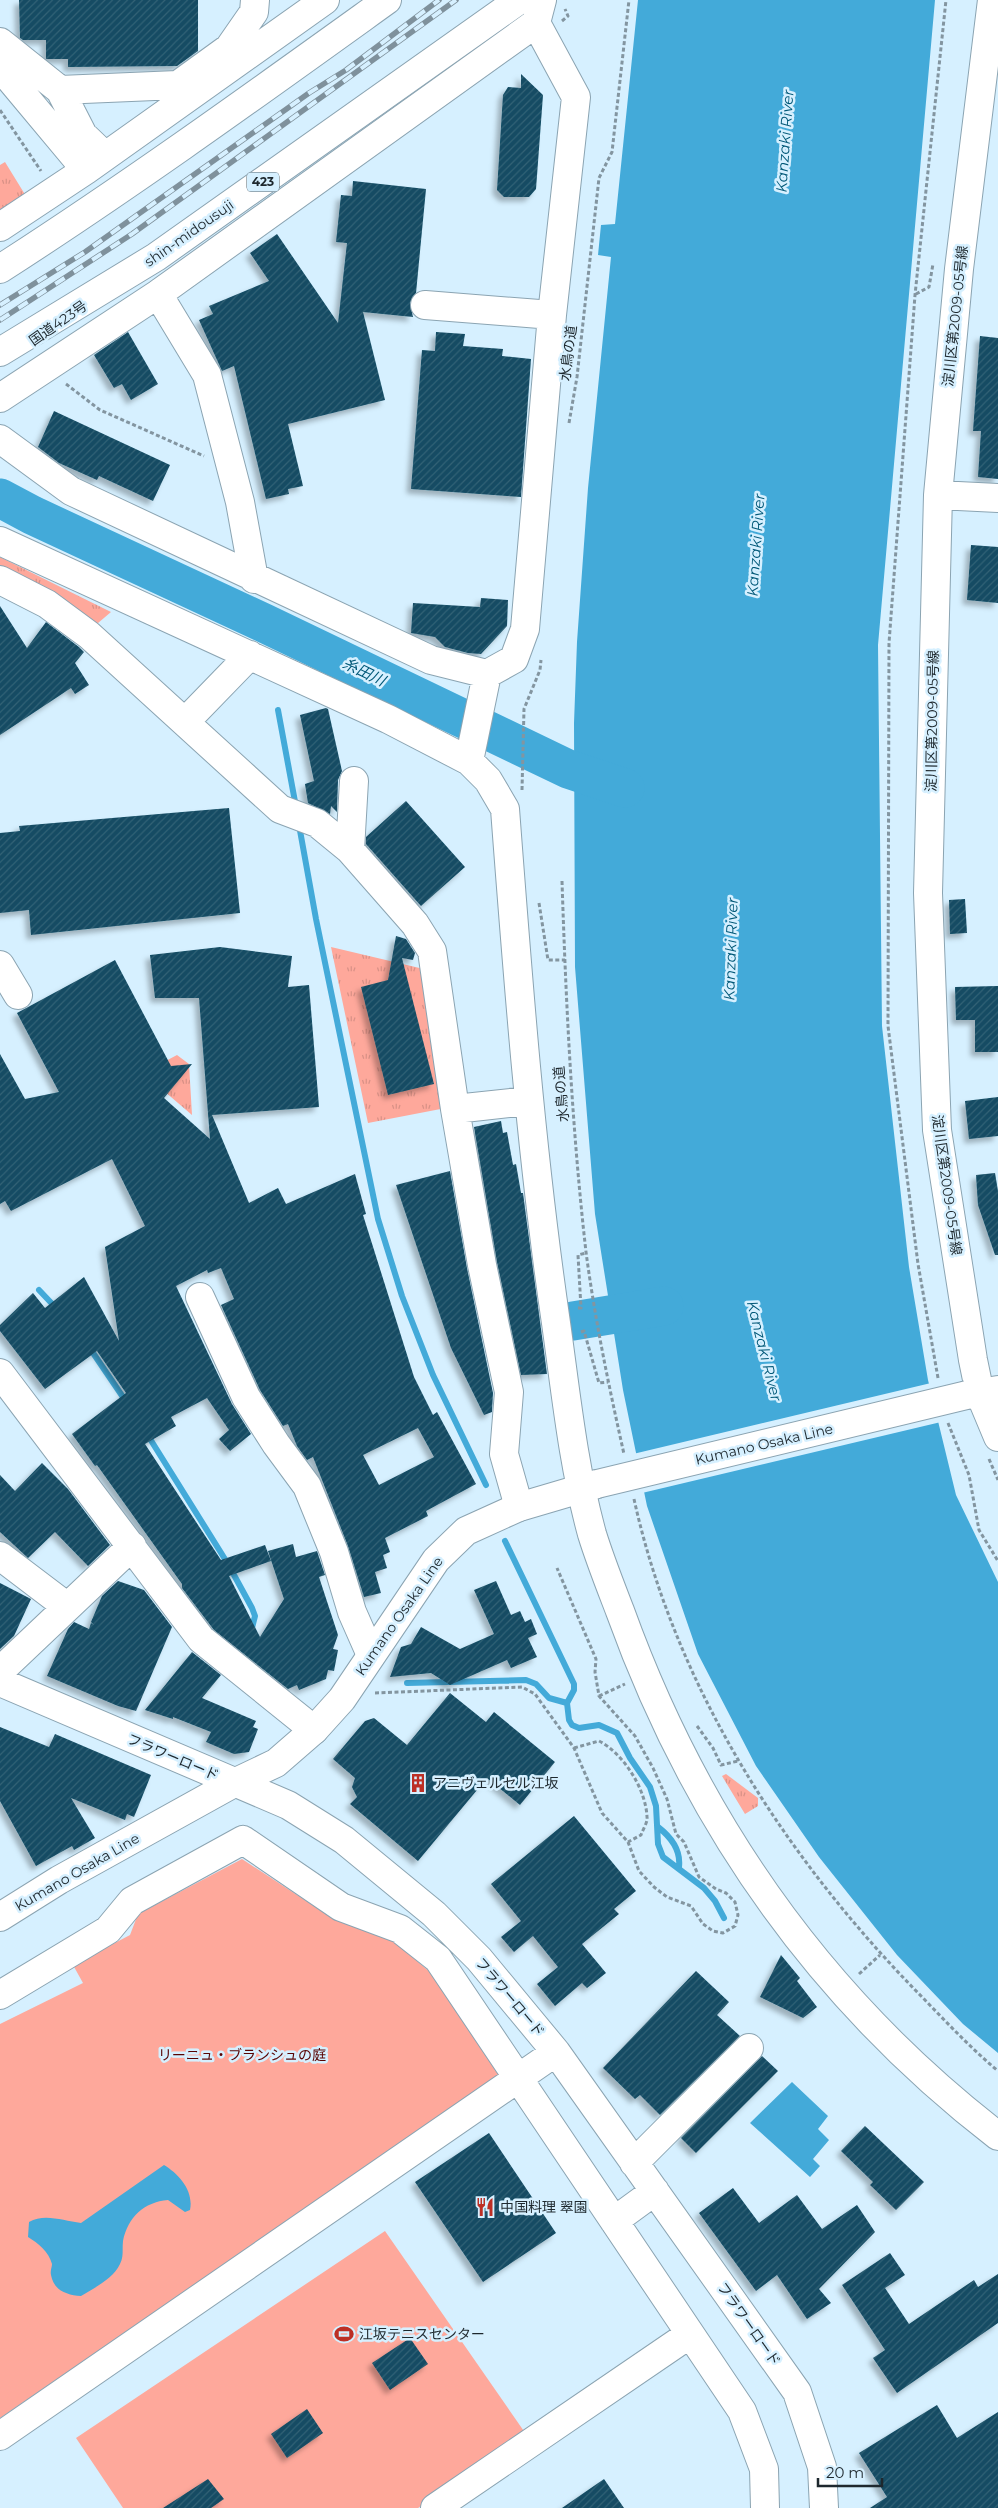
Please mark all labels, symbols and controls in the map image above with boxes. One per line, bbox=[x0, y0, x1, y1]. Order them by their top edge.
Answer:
water label: Kanzaki River bbox=[771, 88, 798, 193]
road number: 423 bbox=[247, 172, 279, 192]
street label: shin-midousuji bbox=[141, 196, 237, 270]
street label: 淀川区第2009-05号線 bbox=[939, 245, 971, 387]
street label: 国道423号 bbox=[25, 296, 91, 350]
street label: 水鳥の道 bbox=[556, 324, 580, 382]
water label: Kanzaki River bbox=[742, 492, 769, 597]
street label: 淀川区第2009-05号線 bbox=[922, 650, 942, 792]
water label: 糸田川 bbox=[340, 653, 390, 691]
water label: Kanzaki River bbox=[719, 896, 742, 1001]
street label: 水鳥の道 bbox=[550, 1065, 572, 1123]
street label: 淀川区第2009-05号線 bbox=[928, 1114, 966, 1256]
water label: Kanzaki River bbox=[743, 1299, 786, 1404]
street label: Kumano Osaka Line bbox=[693, 1419, 835, 1469]
street label: Kumano Osaka Line bbox=[351, 1553, 447, 1679]
street label: フラワーロード bbox=[124, 1730, 222, 1784]
building icon: アニヴェルセル江坂 bbox=[407, 1772, 429, 1794]
place label: アニヴェルセル江坂 bbox=[433, 1774, 559, 1792]
street label: Kumano Osaka Line bbox=[11, 1829, 143, 1915]
street label: フラワーロード bbox=[472, 1954, 548, 2040]
park label: リーニュ・ブランシュの庭 bbox=[158, 2046, 326, 2064]
restaurant icon: 中国料理 翠園 bbox=[474, 2196, 496, 2218]
place label: 中国料理 翠園 bbox=[500, 2198, 588, 2216]
street label: フラワーロード bbox=[714, 2279, 784, 2369]
sports icon: 江坂テニスセンター bbox=[333, 2323, 355, 2345]
place label: 江坂テニスセンター bbox=[359, 2325, 485, 2343]
scale bar bbox=[818, 2456, 882, 2488]
text: 20 m bbox=[826, 2463, 864, 2482]

